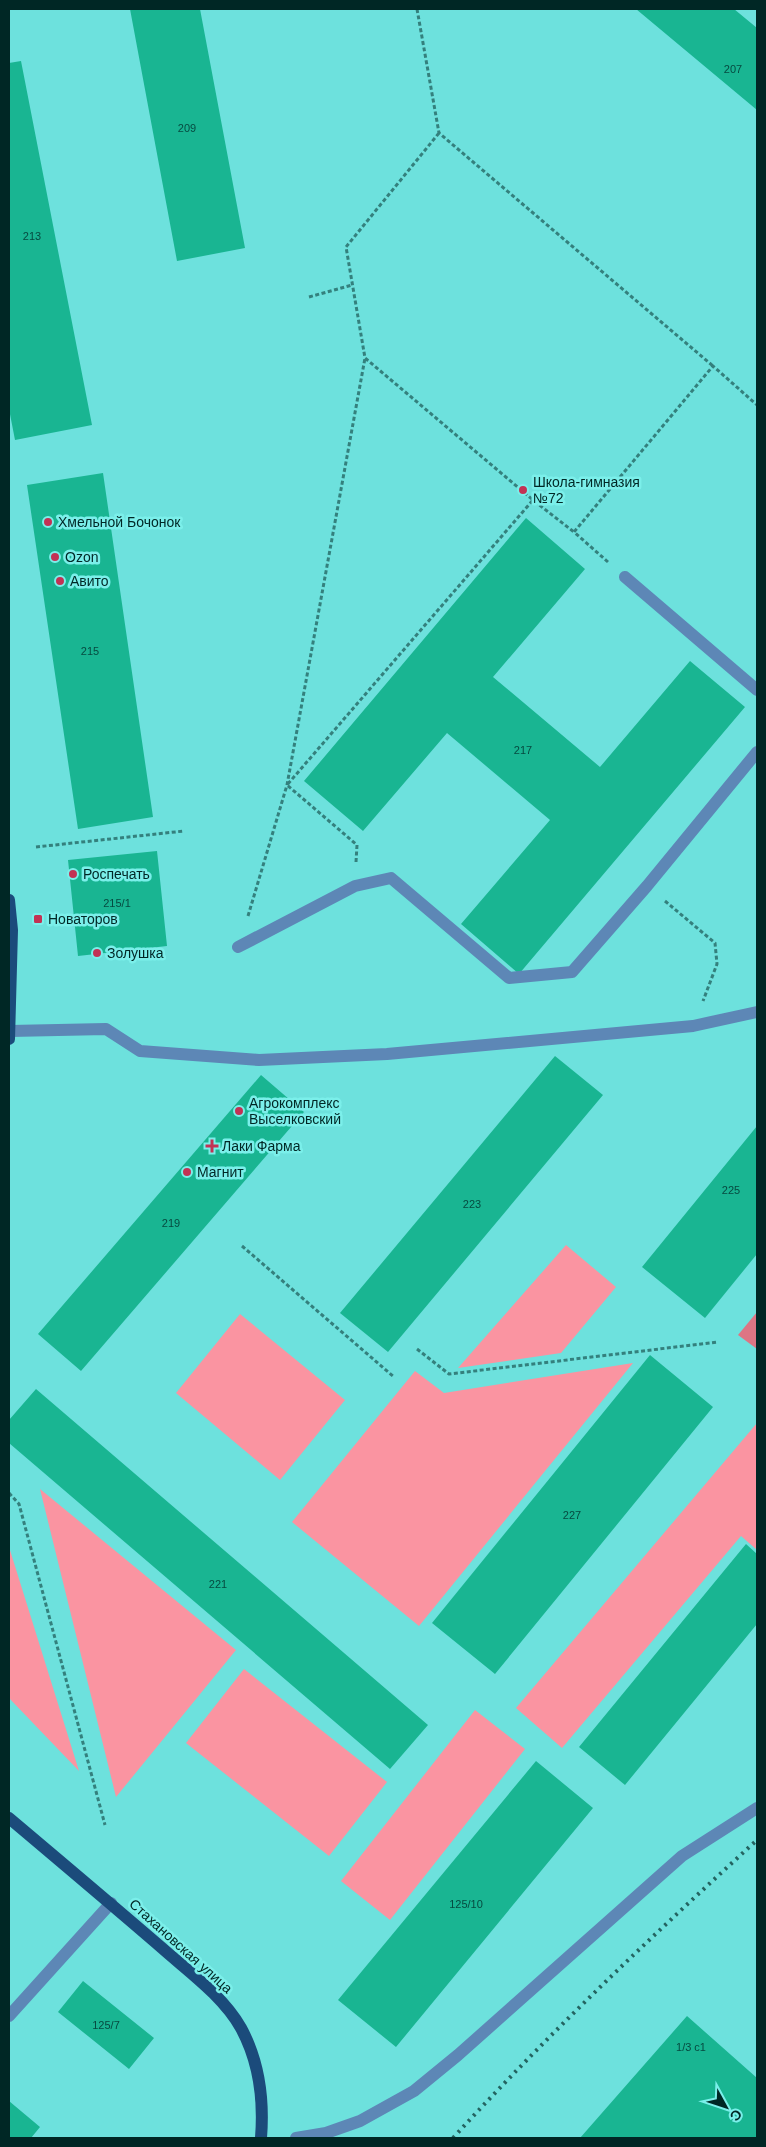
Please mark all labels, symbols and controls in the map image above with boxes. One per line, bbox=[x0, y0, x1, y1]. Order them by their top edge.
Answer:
house number: 207 bbox=[724, 63, 742, 75]
house number: 209 bbox=[178, 122, 196, 134]
house number: 213 bbox=[23, 230, 41, 242]
place label: Школа-гимназия №72 bbox=[533, 474, 640, 506]
marker: Школа-гимназия №72 bbox=[517, 484, 529, 496]
place label: Хмельной Бочонок bbox=[58, 514, 181, 530]
marker: Хмельной Бочонок bbox=[42, 516, 54, 528]
place label: Ozon bbox=[65, 549, 98, 565]
marker: Ozon bbox=[49, 551, 61, 563]
place label: Авито bbox=[70, 573, 109, 589]
marker: Авито bbox=[54, 575, 66, 587]
house number: 215 bbox=[81, 645, 99, 657]
house number: 217 bbox=[514, 744, 532, 756]
place label: Роспечать bbox=[83, 866, 150, 882]
marker: Роспечать bbox=[67, 868, 79, 880]
house number: 215/1 bbox=[103, 897, 131, 909]
place label: Новаторов bbox=[48, 911, 118, 927]
marker: Новаторов bbox=[32, 913, 44, 925]
place label: Золушка bbox=[107, 945, 164, 961]
marker: Золушка bbox=[91, 947, 103, 959]
place label: Агрокомплекс Выселковский bbox=[249, 1095, 341, 1127]
marker: Агрокомплекс Выселковский bbox=[233, 1105, 245, 1117]
place label: Лаки Фарма bbox=[222, 1138, 301, 1154]
marker: Лаки Фарма bbox=[206, 1140, 218, 1152]
place label: Магнит bbox=[197, 1164, 244, 1180]
marker: Магнит bbox=[181, 1166, 193, 1178]
house number: 225 bbox=[722, 1184, 740, 1196]
house number: 223 bbox=[463, 1198, 481, 1210]
house number: 219 bbox=[162, 1217, 180, 1229]
house number: 227 bbox=[563, 1509, 581, 1521]
house number: 221 bbox=[209, 1578, 227, 1590]
street label: Стахановская улица bbox=[126, 1896, 236, 1996]
house number: 125/10 bbox=[449, 1898, 483, 1910]
house number: 125/7 bbox=[92, 2019, 120, 2031]
house number: 1/3 с1 bbox=[676, 2041, 706, 2053]
north arrow bbox=[701, 2082, 751, 2132]
text: С bbox=[727, 2106, 745, 2124]

